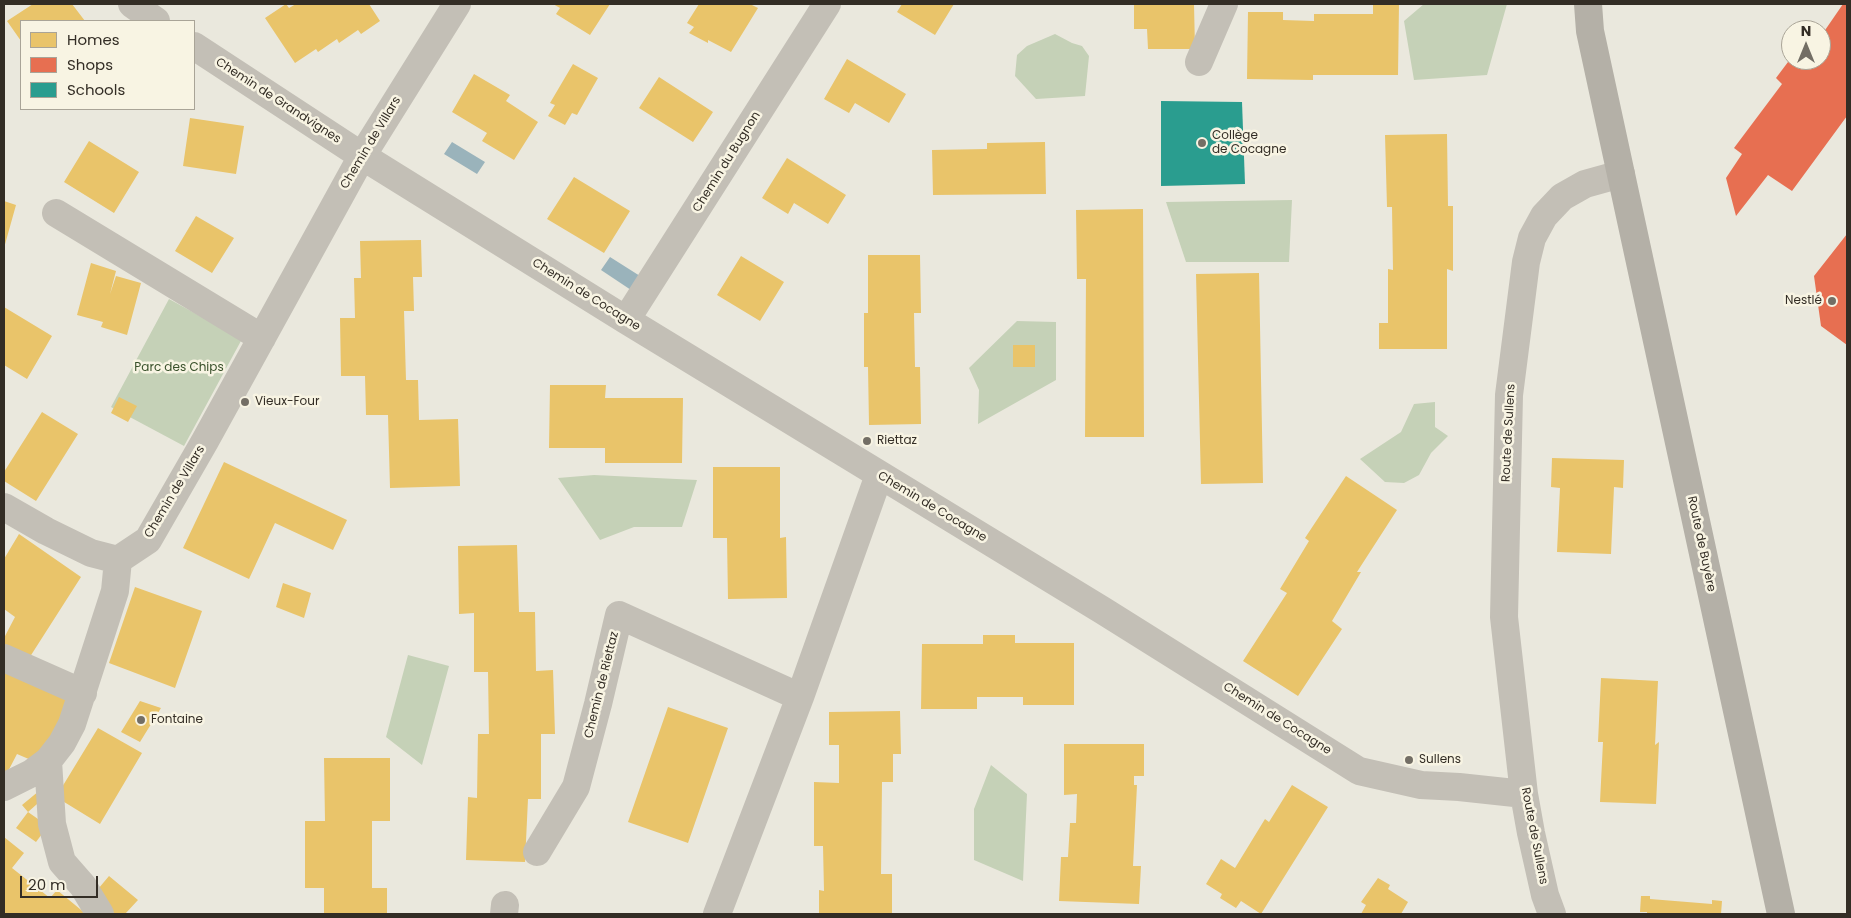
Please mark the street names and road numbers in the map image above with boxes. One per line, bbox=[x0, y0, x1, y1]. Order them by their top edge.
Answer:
street label: Chemin de Grandvignes bbox=[213, 55, 343, 147]
street label: Chemin de Villars bbox=[338, 94, 404, 192]
street label: Chemin du Bugnon bbox=[690, 109, 764, 215]
street label: Chemin de Cocagne bbox=[529, 256, 643, 334]
street label: Route de Sullens bbox=[1499, 383, 1519, 483]
street label: Chemin de Villars bbox=[142, 443, 208, 541]
street label: Chemin de Cocagne bbox=[875, 469, 989, 545]
street label: Route de Buyère bbox=[1684, 495, 1718, 593]
street label: Chemin de Riettaz bbox=[582, 630, 622, 740]
street label: Chemin de Cocagne bbox=[1220, 680, 1334, 758]
street label: Route de Sullens bbox=[1518, 786, 1550, 886]

